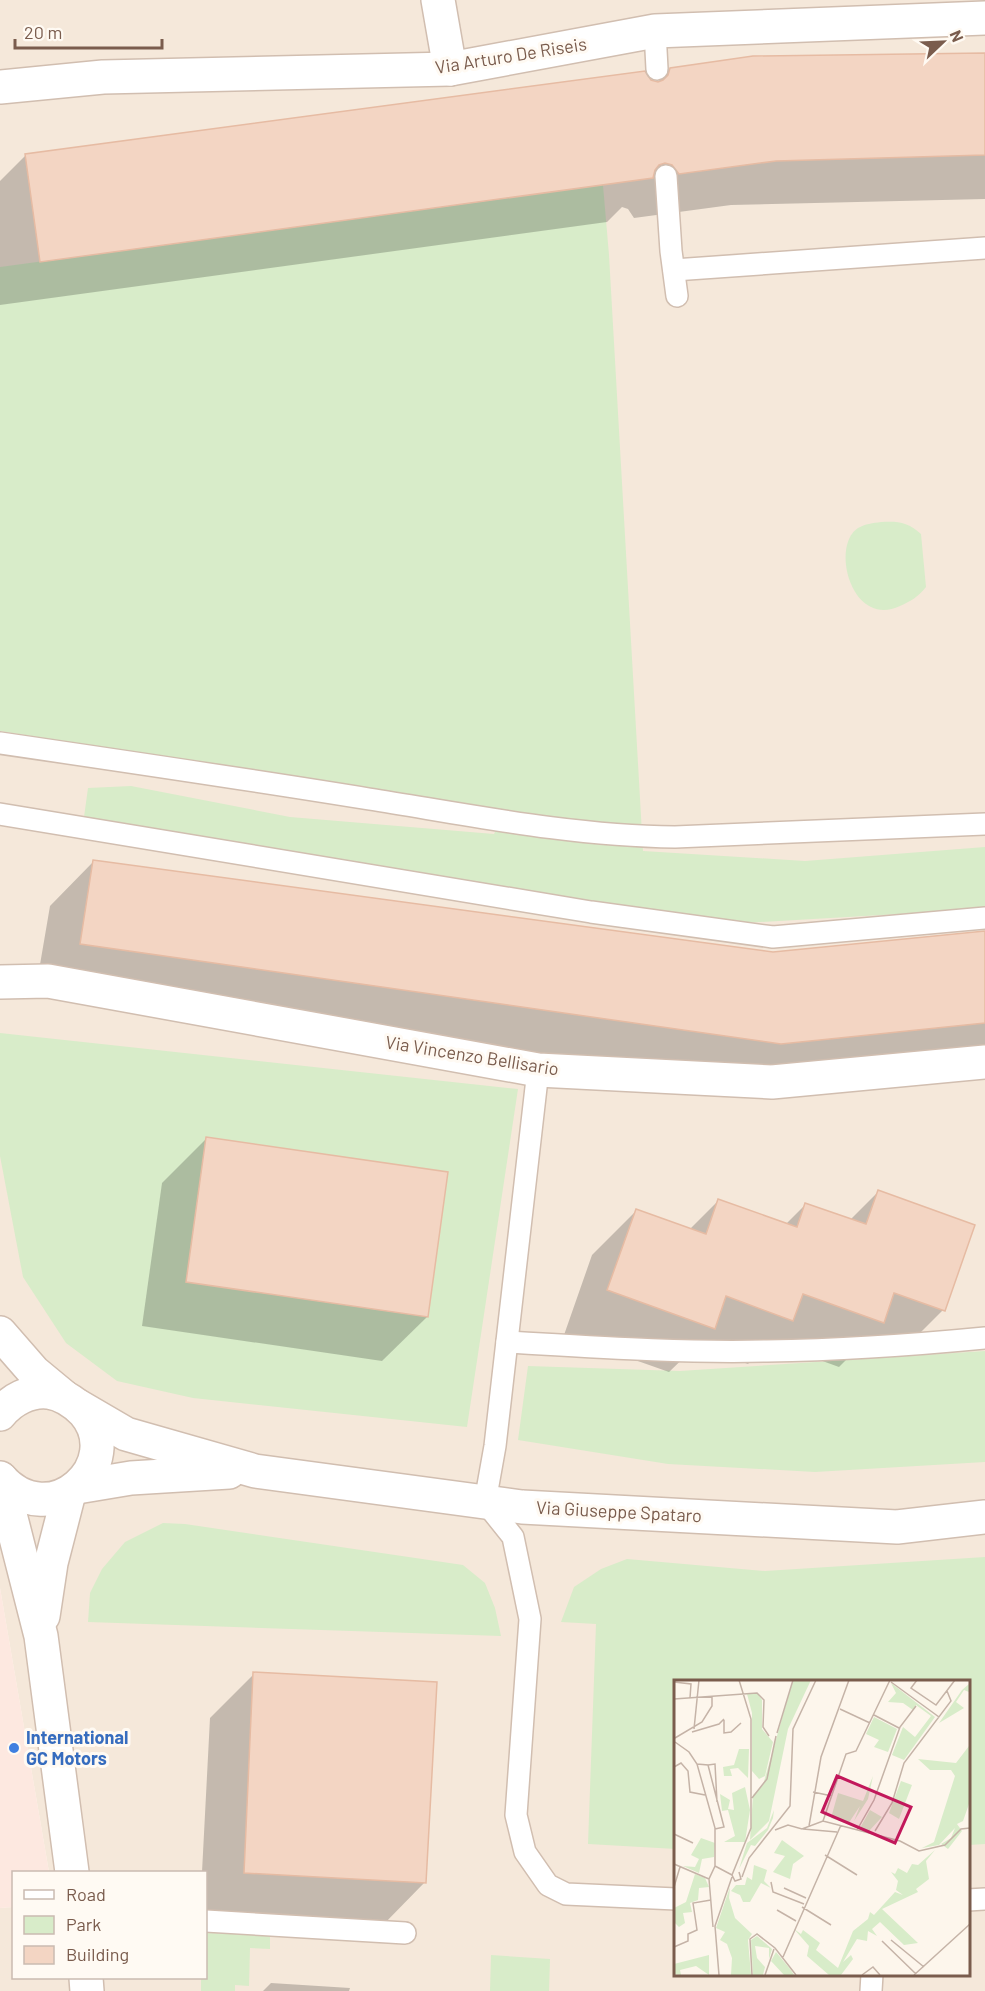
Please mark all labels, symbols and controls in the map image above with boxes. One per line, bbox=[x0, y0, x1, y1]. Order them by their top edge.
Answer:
scale bar bbox=[15, 12, 162, 50]
north arrow bbox=[913, 12, 973, 72]
text: 20 m bbox=[24, 21, 62, 43]
text: N bbox=[946, 27, 968, 45]
street label: Via Arturo De Riseis bbox=[433, 32, 588, 78]
street label: Via Vincenzo Bellisario bbox=[384, 1030, 560, 1080]
street label: Via Giuseppe Spataro bbox=[536, 1496, 703, 1526]
inset map bbox=[674, 1680, 970, 1976]
place label: International GC Motors bbox=[26, 1726, 128, 1769]
marker: International GC Motors bbox=[7, 1741, 21, 1755]
legend bbox=[12, 1871, 207, 1979]
text: Road bbox=[66, 1883, 106, 1905]
text: Park bbox=[66, 1913, 101, 1935]
text: Building bbox=[66, 1943, 129, 1965]

